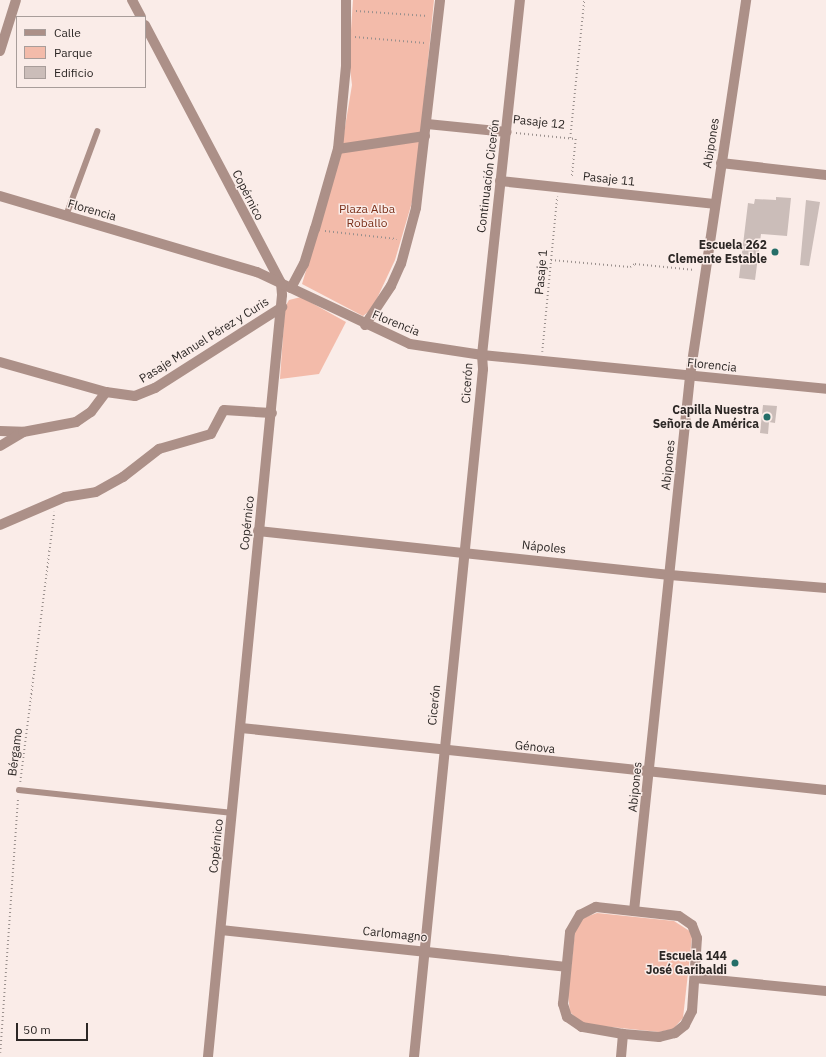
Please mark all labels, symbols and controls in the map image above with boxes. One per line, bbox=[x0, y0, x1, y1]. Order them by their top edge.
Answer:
legend bbox=[16, 16, 146, 88]
text: Calle bbox=[54, 25, 81, 40]
text: Parque bbox=[54, 45, 92, 60]
text: Edificio bbox=[54, 65, 93, 80]
street label: Pasaje 12 bbox=[512, 112, 566, 132]
street label: Abipones bbox=[700, 117, 722, 169]
street label: Continuación Cicerón bbox=[474, 118, 502, 234]
street label: Copérnico bbox=[229, 167, 267, 223]
street label: Pasaje 11 bbox=[582, 169, 636, 189]
street label: Florencia bbox=[66, 196, 118, 224]
park label: Plaza Alba Roballo bbox=[339, 202, 395, 230]
place label: Escuela 262 Clemente Estable bbox=[668, 238, 767, 266]
marker: Escuela 262 Clemente Estable bbox=[770, 247, 780, 257]
street label: Pasaje 1 bbox=[532, 249, 550, 295]
street label: Pasaje Manuel Pérez y Curis bbox=[137, 294, 271, 386]
street label: Florencia bbox=[370, 307, 422, 339]
street label: Florencia bbox=[686, 355, 738, 375]
street label: Cicerón bbox=[458, 362, 476, 404]
place label: Capilla Nuestra Señora de América bbox=[653, 403, 759, 431]
marker: Capilla Nuestra Señora de América bbox=[762, 412, 772, 422]
street label: Abipones bbox=[658, 439, 678, 491]
street label: Copérnico bbox=[237, 495, 257, 551]
street label: Nápoles bbox=[521, 538, 567, 556]
street label: Cicerón bbox=[425, 684, 443, 726]
street label: Bérgamo bbox=[5, 727, 25, 777]
street label: Génova bbox=[514, 738, 556, 756]
street label: Abipones bbox=[625, 761, 645, 813]
street label: Copérnico bbox=[206, 818, 226, 874]
street label: Carlomagno bbox=[362, 923, 428, 945]
place label: Escuela 144 José Garibaldi bbox=[646, 949, 727, 977]
marker: Escuela 144 José Garibaldi bbox=[730, 958, 740, 968]
scale bar bbox=[18, 1015, 90, 1041]
text: 50 m bbox=[23, 1022, 51, 1037]

